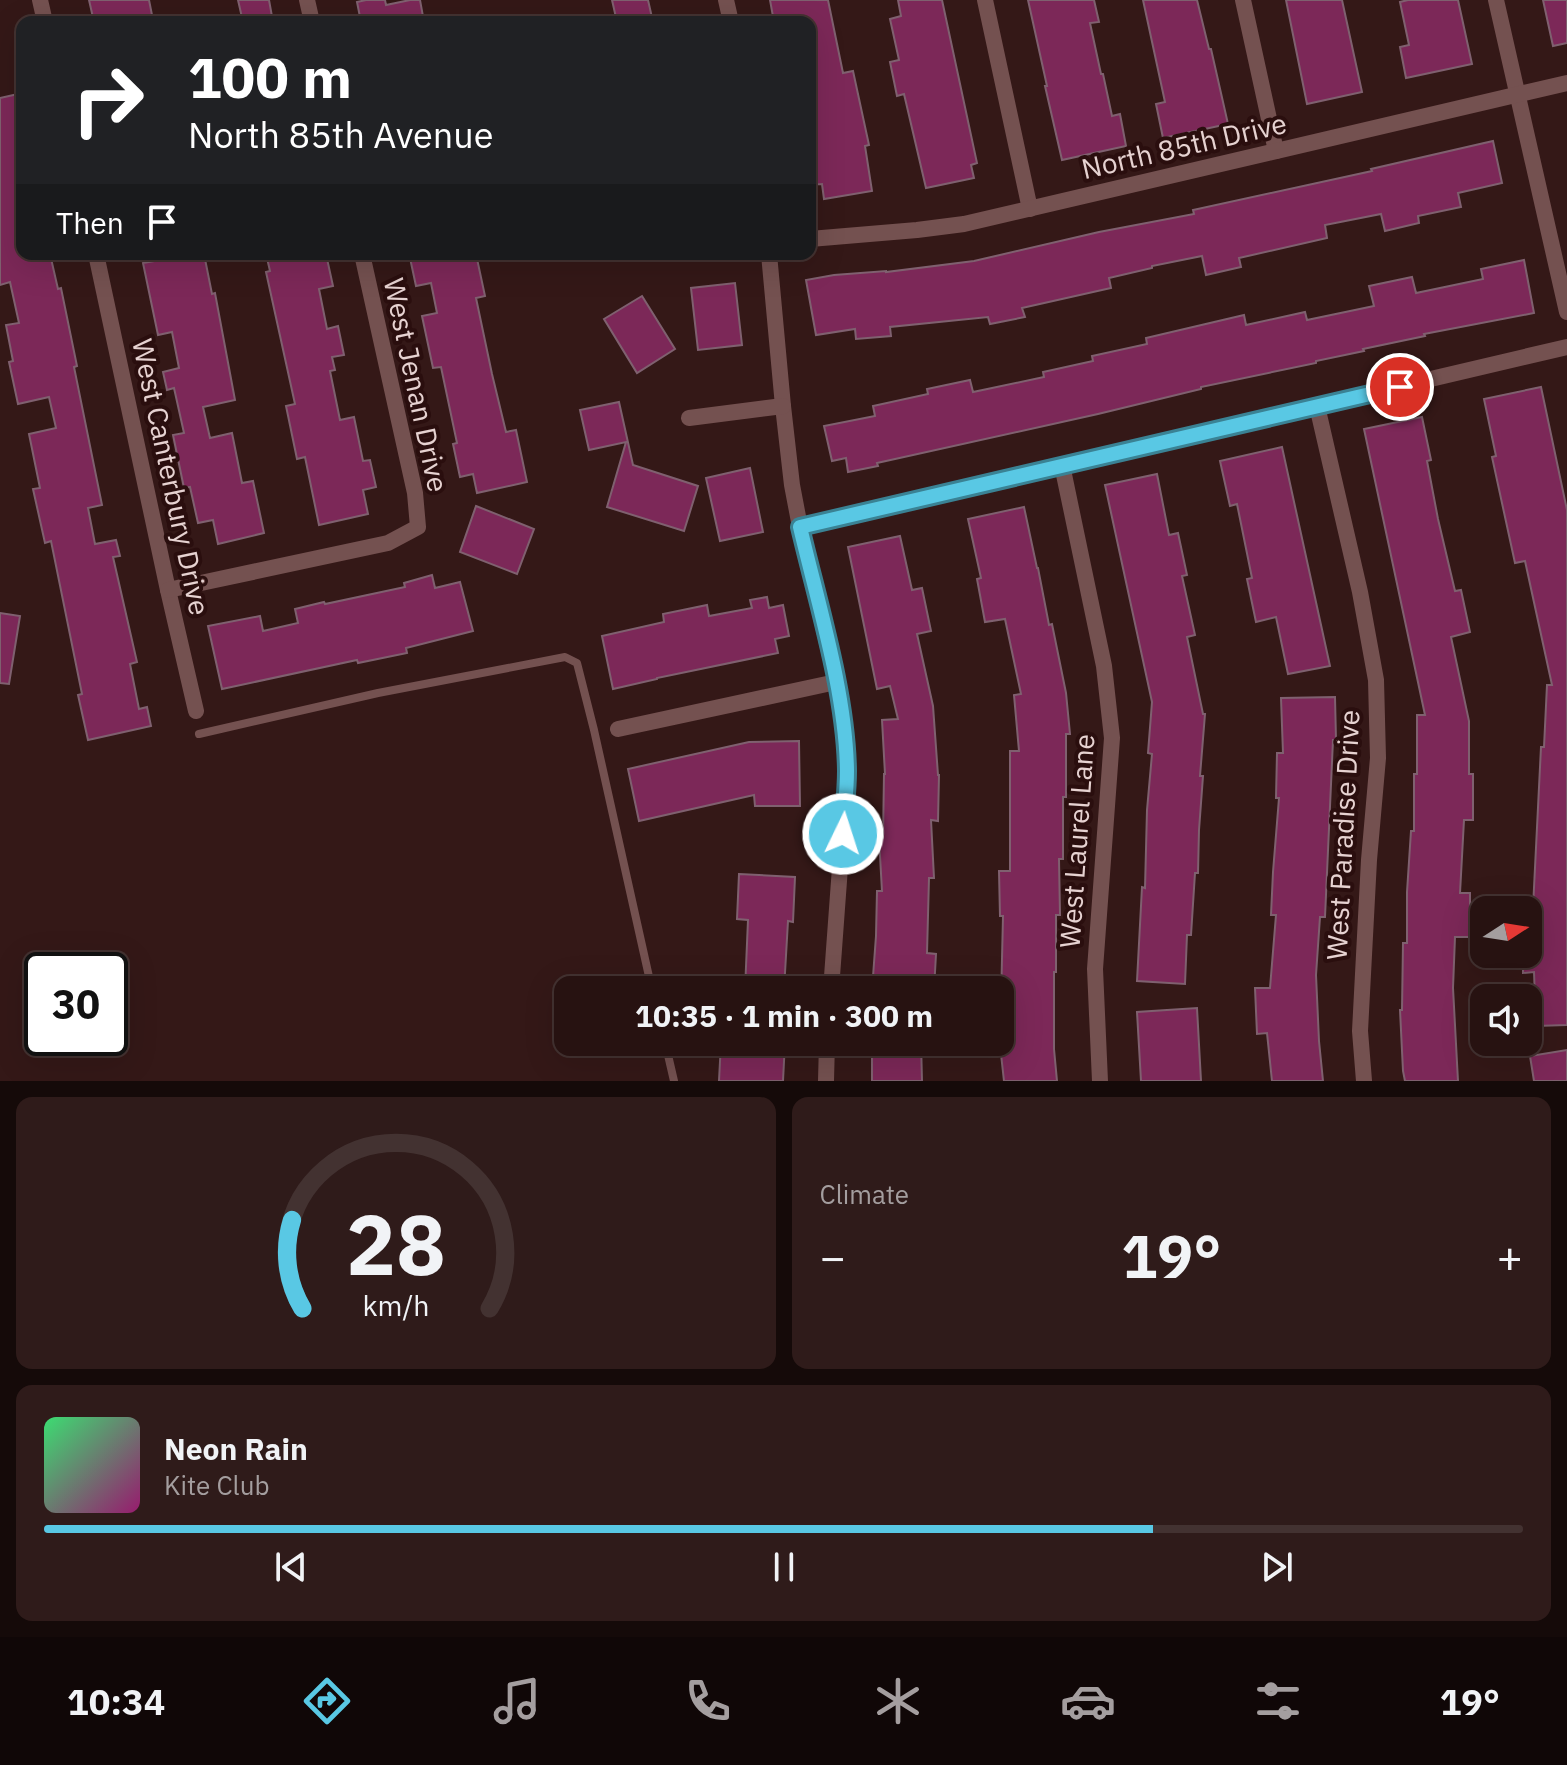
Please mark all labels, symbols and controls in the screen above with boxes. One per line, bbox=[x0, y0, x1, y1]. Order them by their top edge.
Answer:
text: 100 m bbox=[188, 41, 352, 113]
icon: right bbox=[56, 48, 160, 152]
street label: North 85th Drive bbox=[1078, 104, 1290, 187]
text: North 85th Avenue bbox=[188, 111, 494, 158]
icon: arrive bbox=[140, 200, 184, 244]
text: Then bbox=[56, 203, 124, 242]
street label: West Jenan Drive bbox=[376, 275, 457, 495]
street label: West Canterbury Drive bbox=[124, 335, 219, 618]
pin bbox=[1366, 353, 1434, 421]
icon: arrive bbox=[1378, 365, 1422, 409]
street label: West Paradise Drive bbox=[1317, 709, 1368, 961]
street label: West Laurel Lane bbox=[1051, 733, 1102, 949]
position arrow bbox=[801, 792, 885, 876]
north arrow bbox=[1470, 896, 1542, 968]
map controls bbox=[1470, 896, 1542, 1056]
speed limit sign: 30 bbox=[24, 952, 128, 1056]
button: sound bbox=[1470, 984, 1542, 1056]
text: 10:35 · 1 min · 300 m bbox=[635, 996, 933, 1035]
text: Climate bbox=[820, 1177, 909, 1211]
text: 28 bbox=[346, 1190, 446, 1298]
text: 19° bbox=[1121, 1216, 1221, 1295]
text: − bbox=[820, 1228, 846, 1285]
text: + bbox=[1497, 1228, 1523, 1285]
text: km/h bbox=[362, 1287, 429, 1324]
text: Neon Rain bbox=[164, 1429, 308, 1468]
text: Kite Club bbox=[164, 1468, 269, 1502]
icon: previous bbox=[269, 1545, 313, 1589]
icon: pause bbox=[762, 1545, 806, 1589]
icon: next bbox=[1255, 1545, 1299, 1589]
icon: directions bbox=[299, 1673, 355, 1729]
icon: music bbox=[489, 1673, 545, 1729]
icon: phone bbox=[680, 1673, 736, 1729]
icon: climate bbox=[870, 1673, 926, 1729]
icon: car bbox=[1060, 1673, 1116, 1729]
icon: filters bbox=[1250, 1673, 1306, 1729]
text: 10:34 bbox=[67, 1678, 165, 1725]
text: 19° bbox=[1440, 1678, 1500, 1725]

